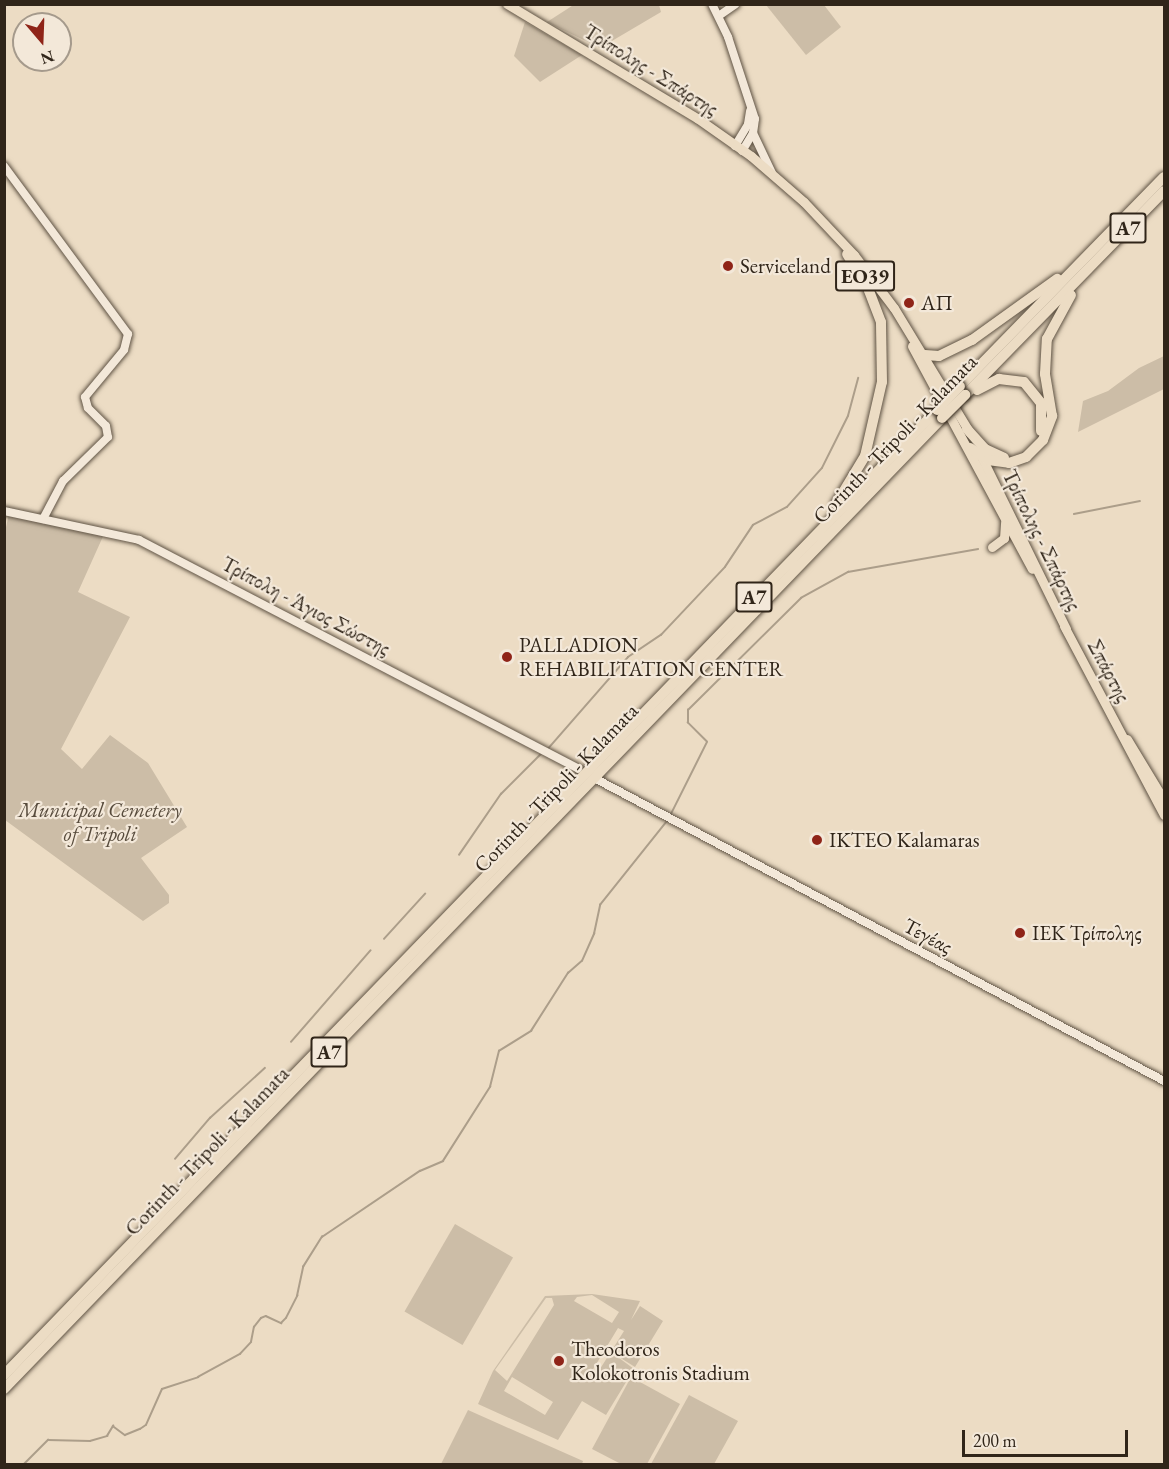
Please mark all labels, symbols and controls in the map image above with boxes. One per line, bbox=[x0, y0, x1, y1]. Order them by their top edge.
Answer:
north arrow bbox=[12, 12, 72, 72]
street label: Τρίπολης - Σπάρτης bbox=[579, 19, 723, 121]
text: N bbox=[38, 46, 57, 70]
road number: Α7 bbox=[1108, 211, 1148, 245]
place label: Serviceland bbox=[740, 253, 831, 279]
marker: Serviceland bbox=[721, 259, 735, 273]
road number: ΕΟ39 bbox=[835, 259, 895, 293]
place label: ΑΠ bbox=[921, 290, 953, 316]
marker: ΑΠ bbox=[902, 296, 916, 310]
street label: Corinth - Tripoli - Kalamata bbox=[808, 349, 982, 529]
street label: Τρίπολης - Σπάρτης bbox=[997, 465, 1087, 615]
street label: Τρίπολη - Άγιος Σώστης bbox=[217, 551, 395, 661]
road number: Α7 bbox=[734, 580, 774, 614]
place label: PALLADION REHABILITATION CENTER bbox=[519, 632, 783, 682]
street label: Σπάρτης bbox=[1082, 635, 1136, 707]
marker: PALLADION REHABILITATION CENTER bbox=[500, 650, 514, 664]
street label: Corinth - Tripoli - Kalamata bbox=[469, 698, 643, 878]
park label: Municipal Cemetery of Tripoli bbox=[18, 797, 182, 847]
place label: IKTEO Kalamaras bbox=[829, 827, 980, 853]
marker: IKTEO Kalamaras bbox=[810, 833, 824, 847]
street label: Τεγέας bbox=[899, 913, 957, 959]
place label: ΙΕΚ Τρίπολης bbox=[1032, 920, 1142, 946]
marker: ΙΕΚ Τρίπολης bbox=[1013, 926, 1027, 940]
road number: Α7 bbox=[310, 1035, 348, 1069]
street label: Corinth - Tripoli - Kalamata bbox=[120, 1061, 294, 1241]
place label: Theodoros Kolokotronis Stadium bbox=[571, 1336, 750, 1386]
marker: Theodoros Kolokotronis Stadium bbox=[552, 1354, 566, 1368]
scale bar bbox=[965, 1418, 1132, 1456]
text: 200 m bbox=[973, 1429, 1017, 1452]

